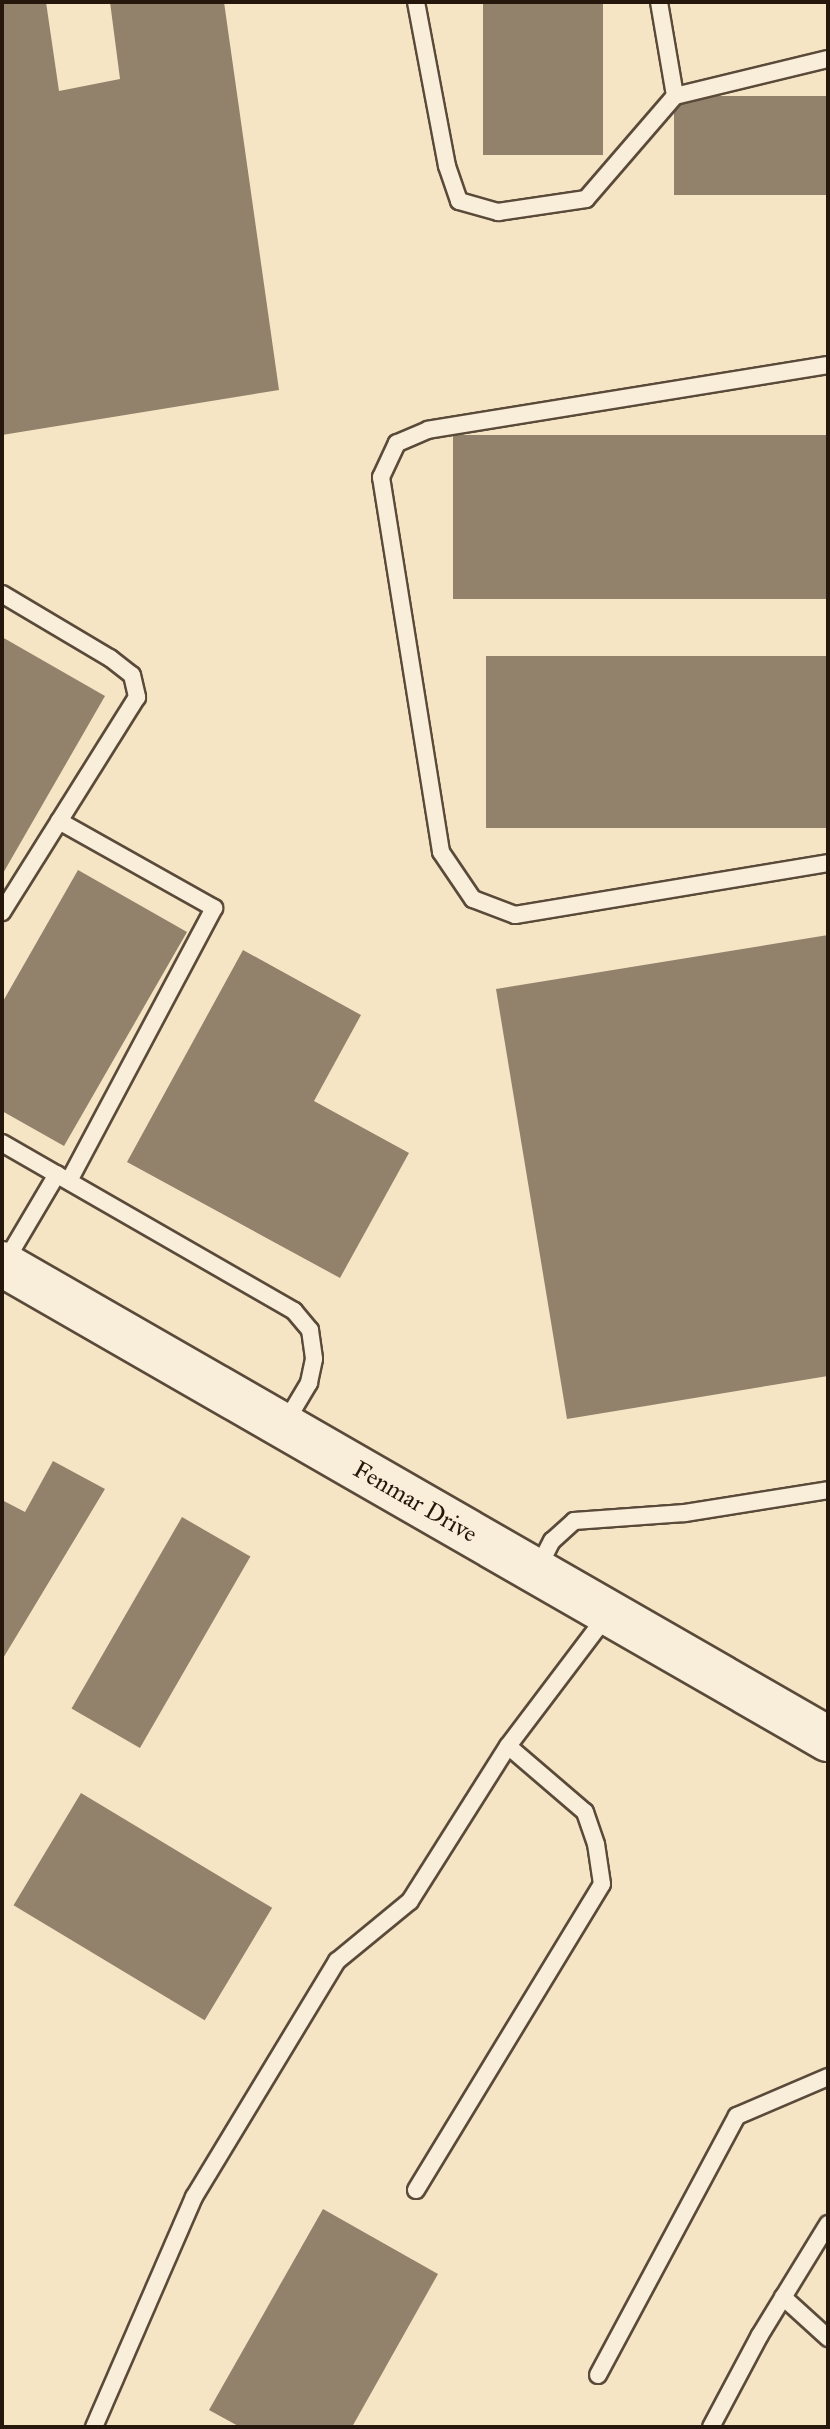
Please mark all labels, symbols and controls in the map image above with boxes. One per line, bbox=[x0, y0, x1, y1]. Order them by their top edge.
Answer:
street label: Fenmar Drive bbox=[348, 1455, 482, 1549]

